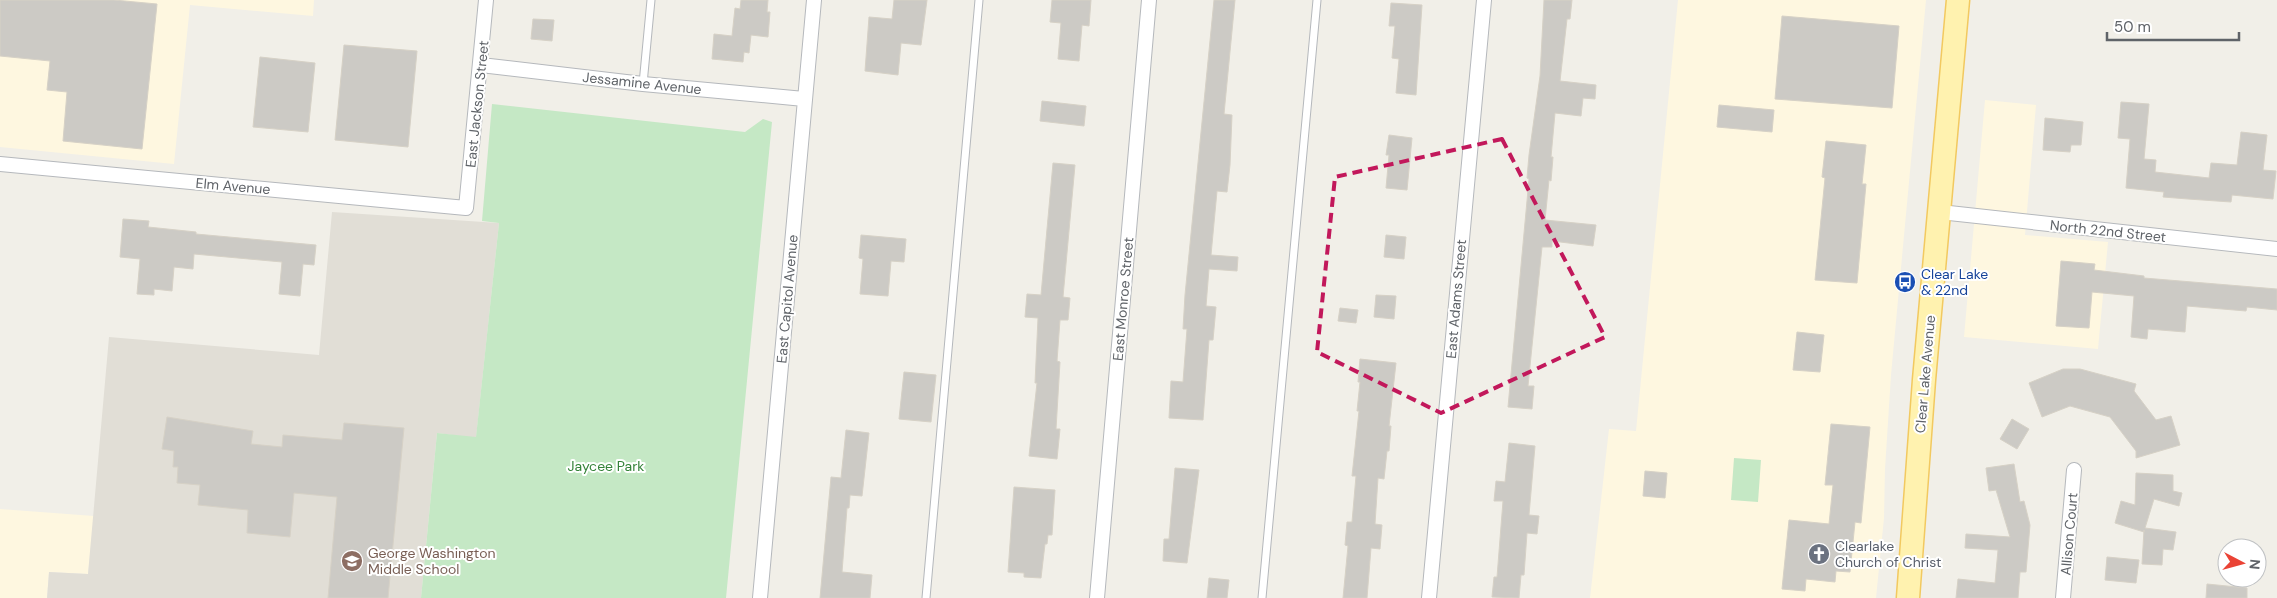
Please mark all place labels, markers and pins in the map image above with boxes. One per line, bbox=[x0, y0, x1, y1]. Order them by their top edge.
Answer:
place label: Clear Lake & 22nd bbox=[1921, 265, 1988, 299]
bus stop icon: Clear Lake & 22nd bbox=[1893, 270, 1917, 294]
place label: Clearlake Church of Christ bbox=[1835, 537, 1941, 571]
church icon: Clearlake Church of Christ bbox=[1807, 542, 1831, 566]
place label: George Washington Middle School bbox=[368, 544, 495, 578]
school or university icon: George Washington Middle School bbox=[340, 549, 364, 573]

